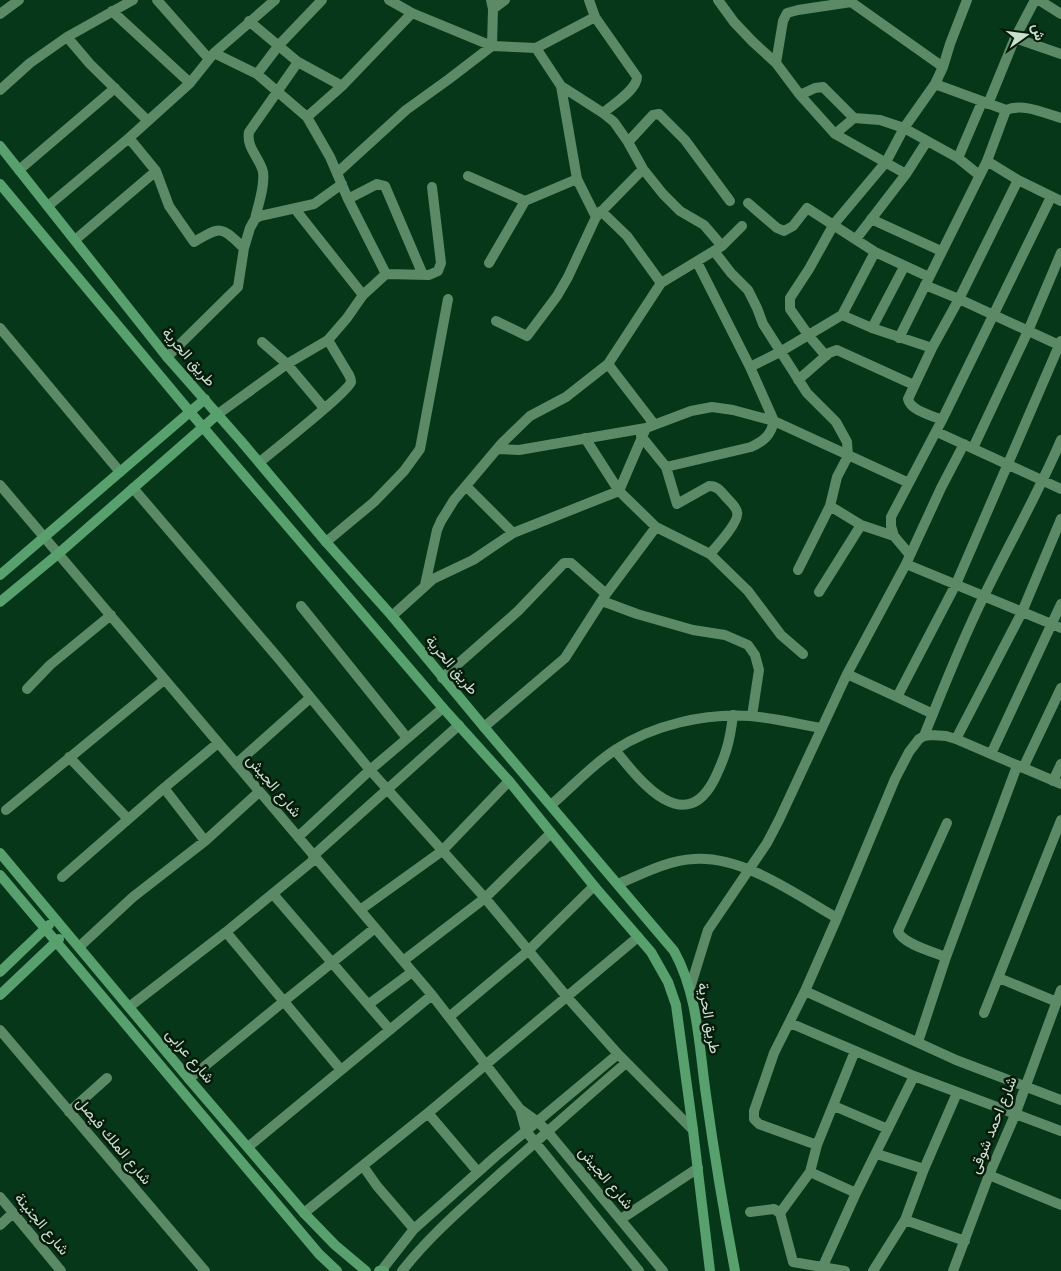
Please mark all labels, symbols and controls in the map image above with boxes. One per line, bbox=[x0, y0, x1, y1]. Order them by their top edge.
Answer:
north arrow bbox=[1001, 10, 1051, 60]
text: ش bbox=[1028, 21, 1050, 42]
street label: طريق الحرية bbox=[158, 323, 221, 391]
street label: طريق الحرية bbox=[421, 630, 484, 699]
street label: شارع الجيش bbox=[241, 750, 307, 822]
street label: طريق الحرية bbox=[693, 981, 726, 1055]
street label: شارع عرابى bbox=[160, 1024, 220, 1088]
street label: شارع احمد شوقى bbox=[963, 1073, 1023, 1177]
street label: شارع الملك فيصل bbox=[71, 1093, 157, 1190]
street label: شارع الجيش bbox=[573, 1142, 639, 1214]
street label: شارع الجنينة bbox=[9, 1188, 75, 1260]

